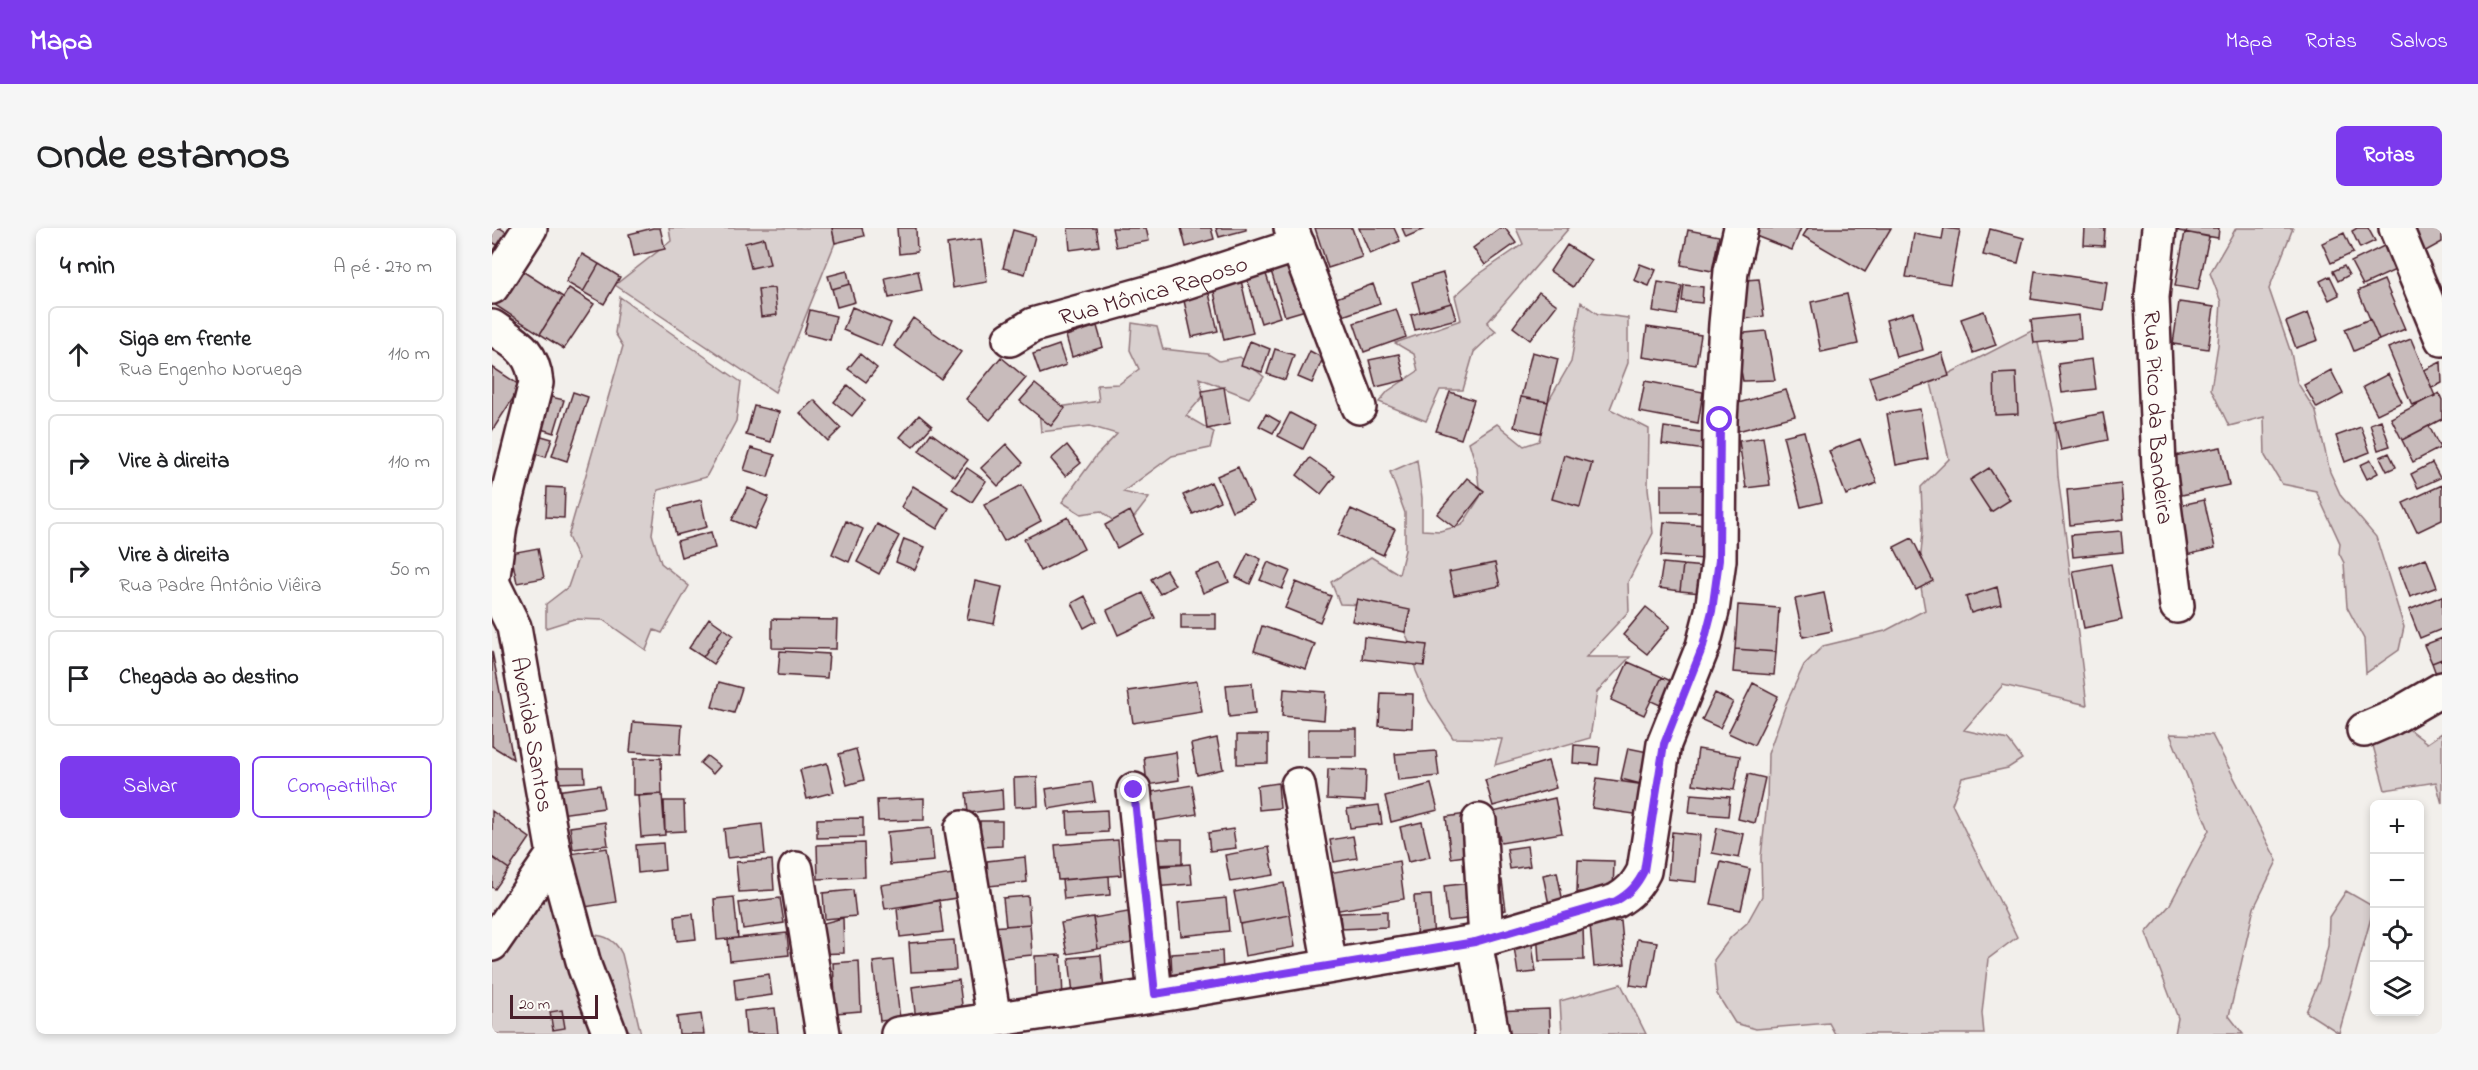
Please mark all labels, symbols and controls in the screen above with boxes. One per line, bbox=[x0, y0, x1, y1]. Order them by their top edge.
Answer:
text: Mapa bbox=[30, 22, 92, 63]
text: Mapa bbox=[2225, 27, 2272, 57]
text: Rotas bbox=[2305, 27, 2357, 57]
text: Salvos bbox=[2390, 27, 2448, 57]
text: Onde estamos bbox=[36, 126, 290, 187]
button: Rotas bbox=[2336, 126, 2442, 186]
text: 4 min bbox=[60, 248, 115, 286]
street label: Rua Mônica Raposo bbox=[1055, 248, 1253, 337]
text: A pé · 270 m bbox=[333, 253, 432, 282]
street label: Rua Pico da Bandeira bbox=[2133, 310, 2181, 527]
text: Siga em frente bbox=[119, 324, 251, 356]
icon: ahead bbox=[62, 338, 95, 371]
text: 110 m bbox=[388, 340, 430, 369]
text: Rua Engenho Noruega bbox=[119, 356, 302, 385]
route start bbox=[1706, 406, 1732, 432]
icon: right bbox=[62, 446, 95, 479]
text: Vire à direita bbox=[119, 446, 229, 478]
text: 110 m bbox=[388, 448, 430, 477]
text: Vire à direita bbox=[119, 540, 229, 572]
icon: right bbox=[62, 554, 95, 587]
text: 50 m bbox=[389, 556, 430, 585]
text: Rua Padre Antônio Viêira bbox=[119, 572, 322, 601]
street label: Avenida Santos bbox=[500, 654, 561, 815]
icon: arrive bbox=[62, 662, 95, 695]
text: Chegada ao destino bbox=[119, 662, 299, 694]
button: Salvar bbox=[60, 756, 240, 818]
button: Compartilhar bbox=[252, 756, 432, 818]
route end bbox=[1120, 776, 1146, 802]
map controls bbox=[2370, 800, 2424, 1016]
button: + bbox=[2370, 800, 2424, 854]
button: − bbox=[2370, 854, 2424, 908]
button: locate bbox=[2370, 908, 2424, 962]
button: layers bbox=[2370, 962, 2424, 1016]
scale bar bbox=[510, 992, 598, 1020]
text: 20 m bbox=[519, 993, 550, 1017]

